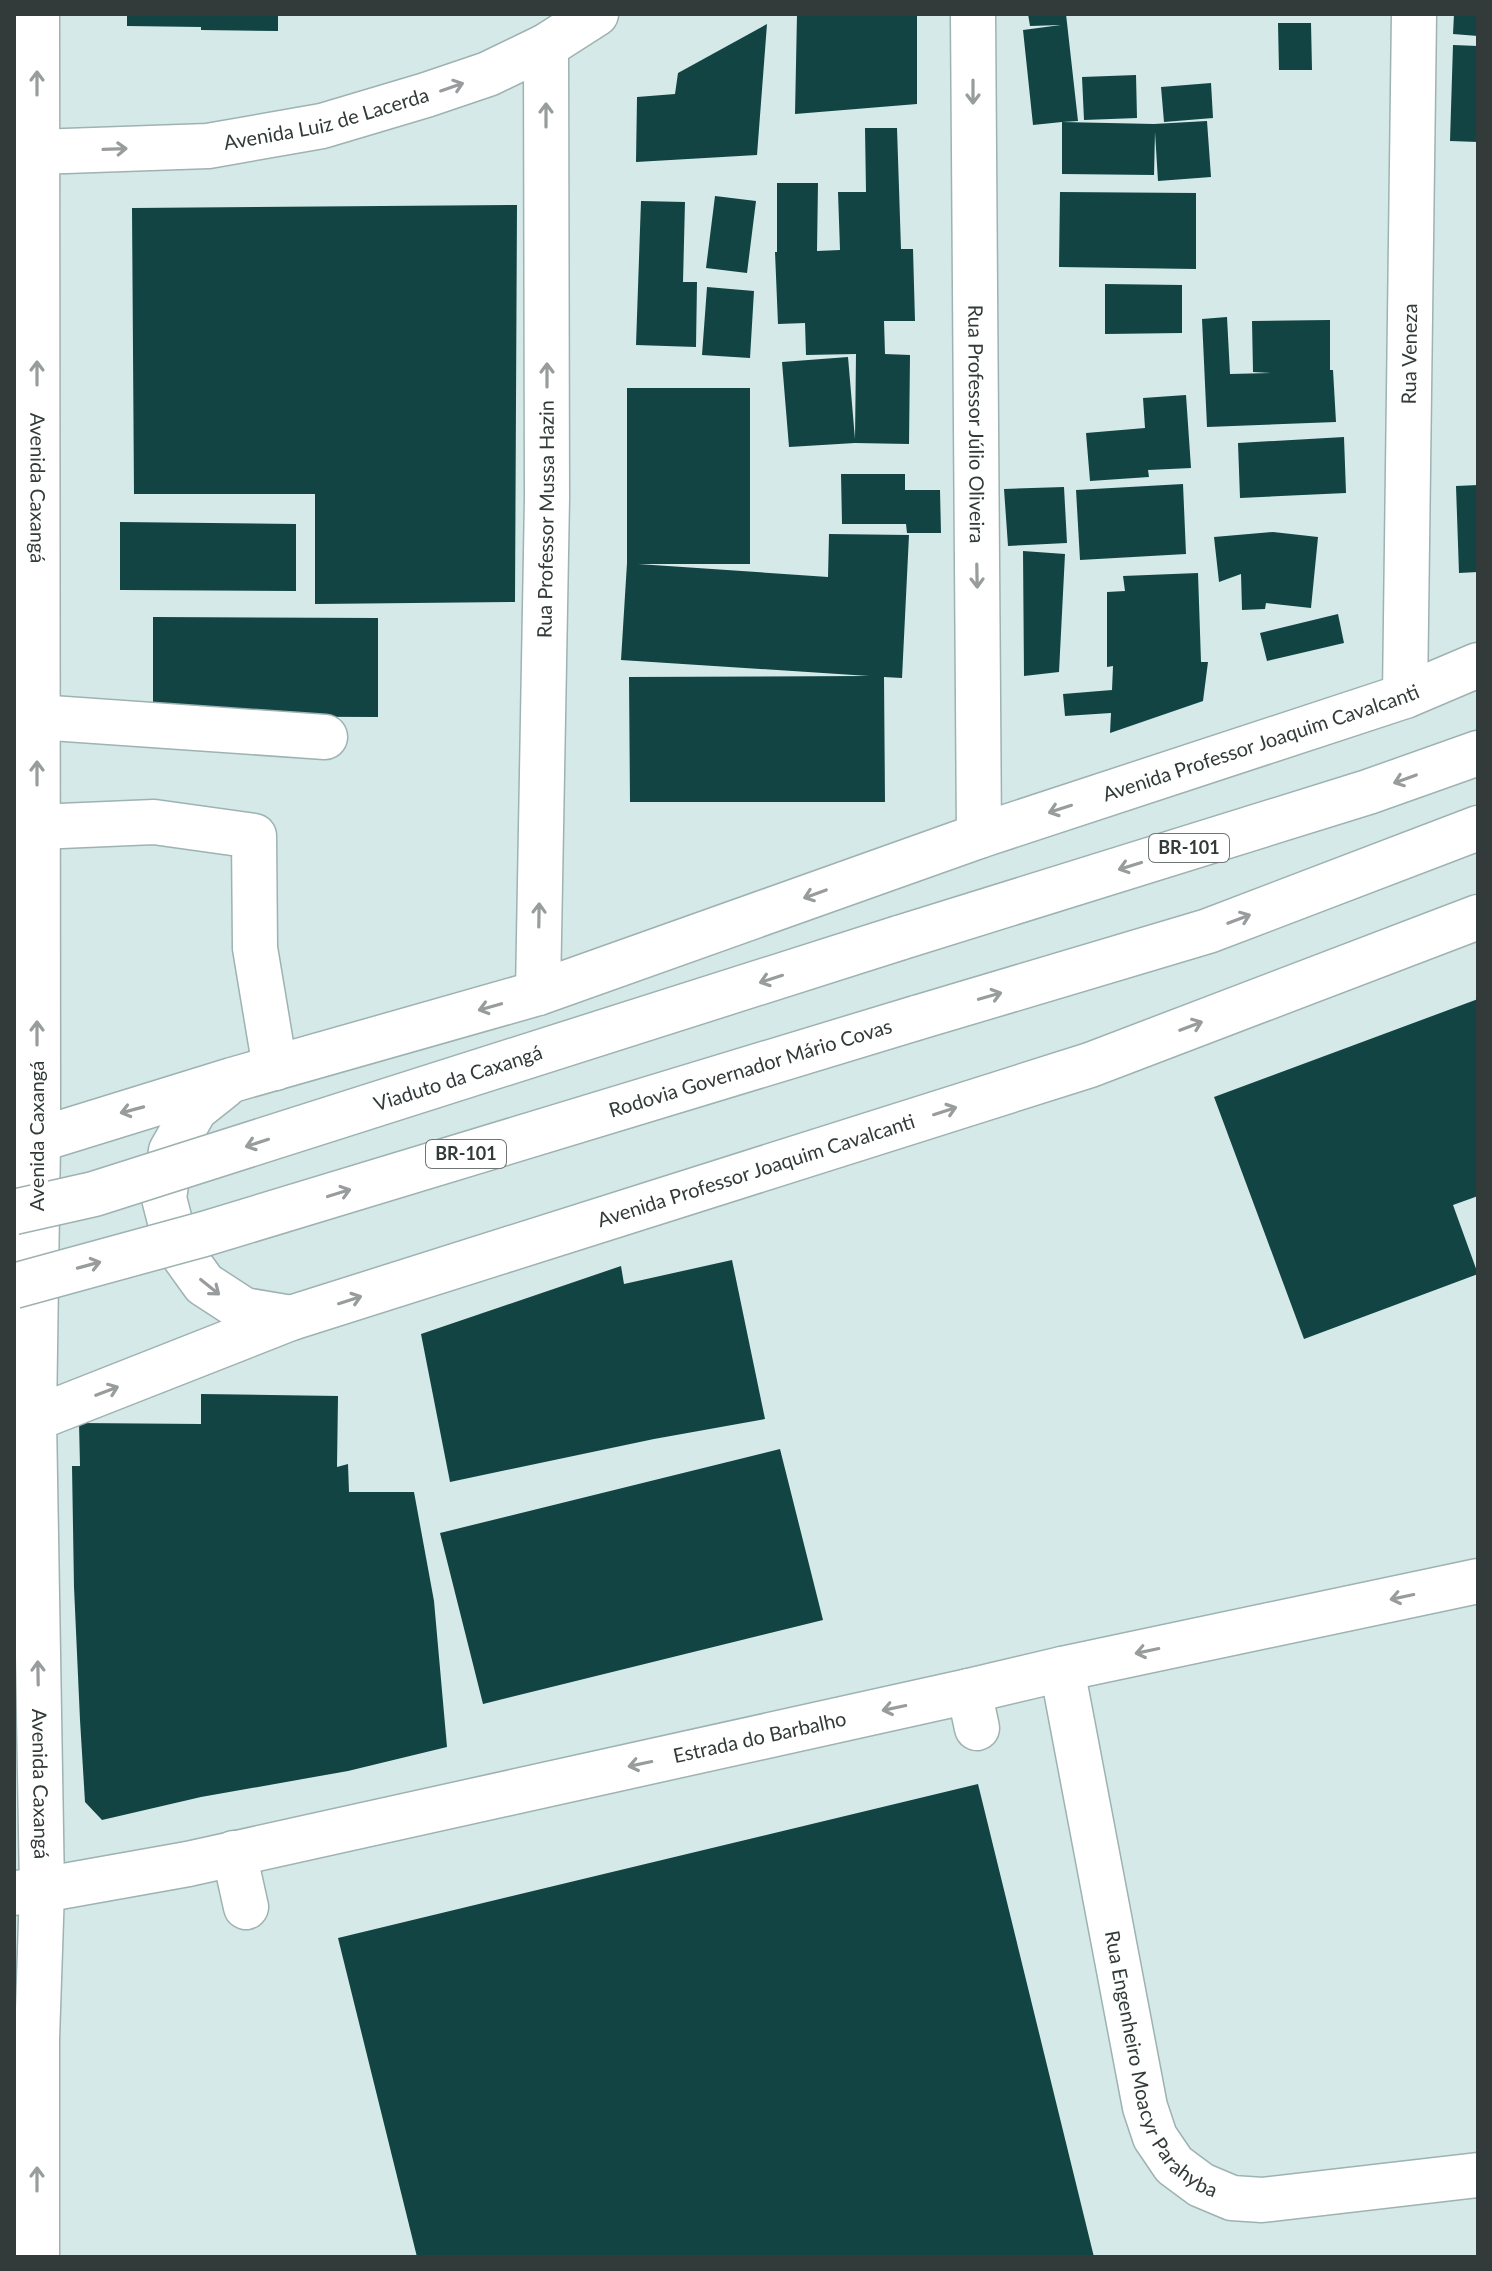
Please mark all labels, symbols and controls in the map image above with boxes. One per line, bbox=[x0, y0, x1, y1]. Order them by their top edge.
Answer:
one-way arrow bbox=[29, 70, 45, 97]
one-way arrow bbox=[439, 78, 464, 93]
one-way arrow bbox=[965, 78, 981, 105]
street label: Avenida Luiz de Lacerda bbox=[222, 82, 431, 154]
one-way arrow bbox=[538, 102, 554, 129]
one-way arrow bbox=[101, 142, 128, 157]
street label: Rua Veneza bbox=[1396, 303, 1421, 405]
street label: Rua Professor Júlio Oliveira bbox=[964, 305, 990, 543]
one-way arrow bbox=[29, 360, 45, 387]
one-way arrow bbox=[539, 362, 555, 389]
street label: Rua Professor Mussa Hazin bbox=[531, 400, 558, 638]
street label: Avenida Caxangá bbox=[26, 413, 50, 563]
one-way arrow bbox=[969, 562, 985, 589]
street label: Avenida Professor Joaquim Cavalcanti bbox=[1099, 679, 1422, 806]
one-way arrow bbox=[29, 760, 45, 787]
one-way arrow bbox=[1392, 772, 1417, 787]
one-way arrow bbox=[1048, 803, 1073, 818]
road number: BR-101 bbox=[1149, 834, 1229, 862]
one-way arrow bbox=[1118, 860, 1143, 874]
one-way arrow bbox=[802, 888, 827, 903]
one-way arrow bbox=[532, 902, 547, 929]
one-way arrow bbox=[1226, 911, 1251, 925]
one-way arrow bbox=[759, 972, 785, 987]
one-way arrow bbox=[977, 987, 1003, 1002]
one-way arrow bbox=[477, 1000, 503, 1015]
street label: Rodovia Governador Mário Covas bbox=[606, 1013, 895, 1122]
one-way arrow bbox=[1178, 1018, 1203, 1032]
one-way arrow bbox=[29, 1020, 45, 1047]
street label: Viaduto da Caxangá bbox=[371, 1039, 545, 1115]
street label: Avenida Caxangá bbox=[24, 1061, 48, 1211]
one-way arrow bbox=[120, 1103, 146, 1118]
one-way arrow bbox=[931, 1103, 957, 1118]
street label: Avenida Professor Joaquim Cavalcanti bbox=[594, 1108, 918, 1231]
one-way arrow bbox=[245, 1136, 270, 1151]
road number: BR-101 bbox=[426, 1140, 506, 1168]
one-way arrow bbox=[326, 1185, 351, 1199]
one-way arrow bbox=[76, 1257, 102, 1272]
one-way arrow bbox=[199, 1278, 220, 1295]
one-way arrow bbox=[337, 1292, 362, 1306]
one-way arrow bbox=[94, 1383, 119, 1397]
one-way arrow bbox=[1389, 1590, 1415, 1605]
one-way arrow bbox=[1135, 1644, 1161, 1659]
one-way arrow bbox=[30, 1660, 46, 1687]
one-way arrow bbox=[881, 1701, 907, 1716]
street label: Estrada do Barbalho bbox=[671, 1706, 848, 1767]
street label: Avenida Caxangá bbox=[28, 1709, 54, 1859]
one-way arrow bbox=[627, 1757, 653, 1772]
street label: Rua Engenheiro Moacyr Parahyba bbox=[1101, 1928, 1221, 2202]
one-way arrow bbox=[29, 2166, 45, 2193]

